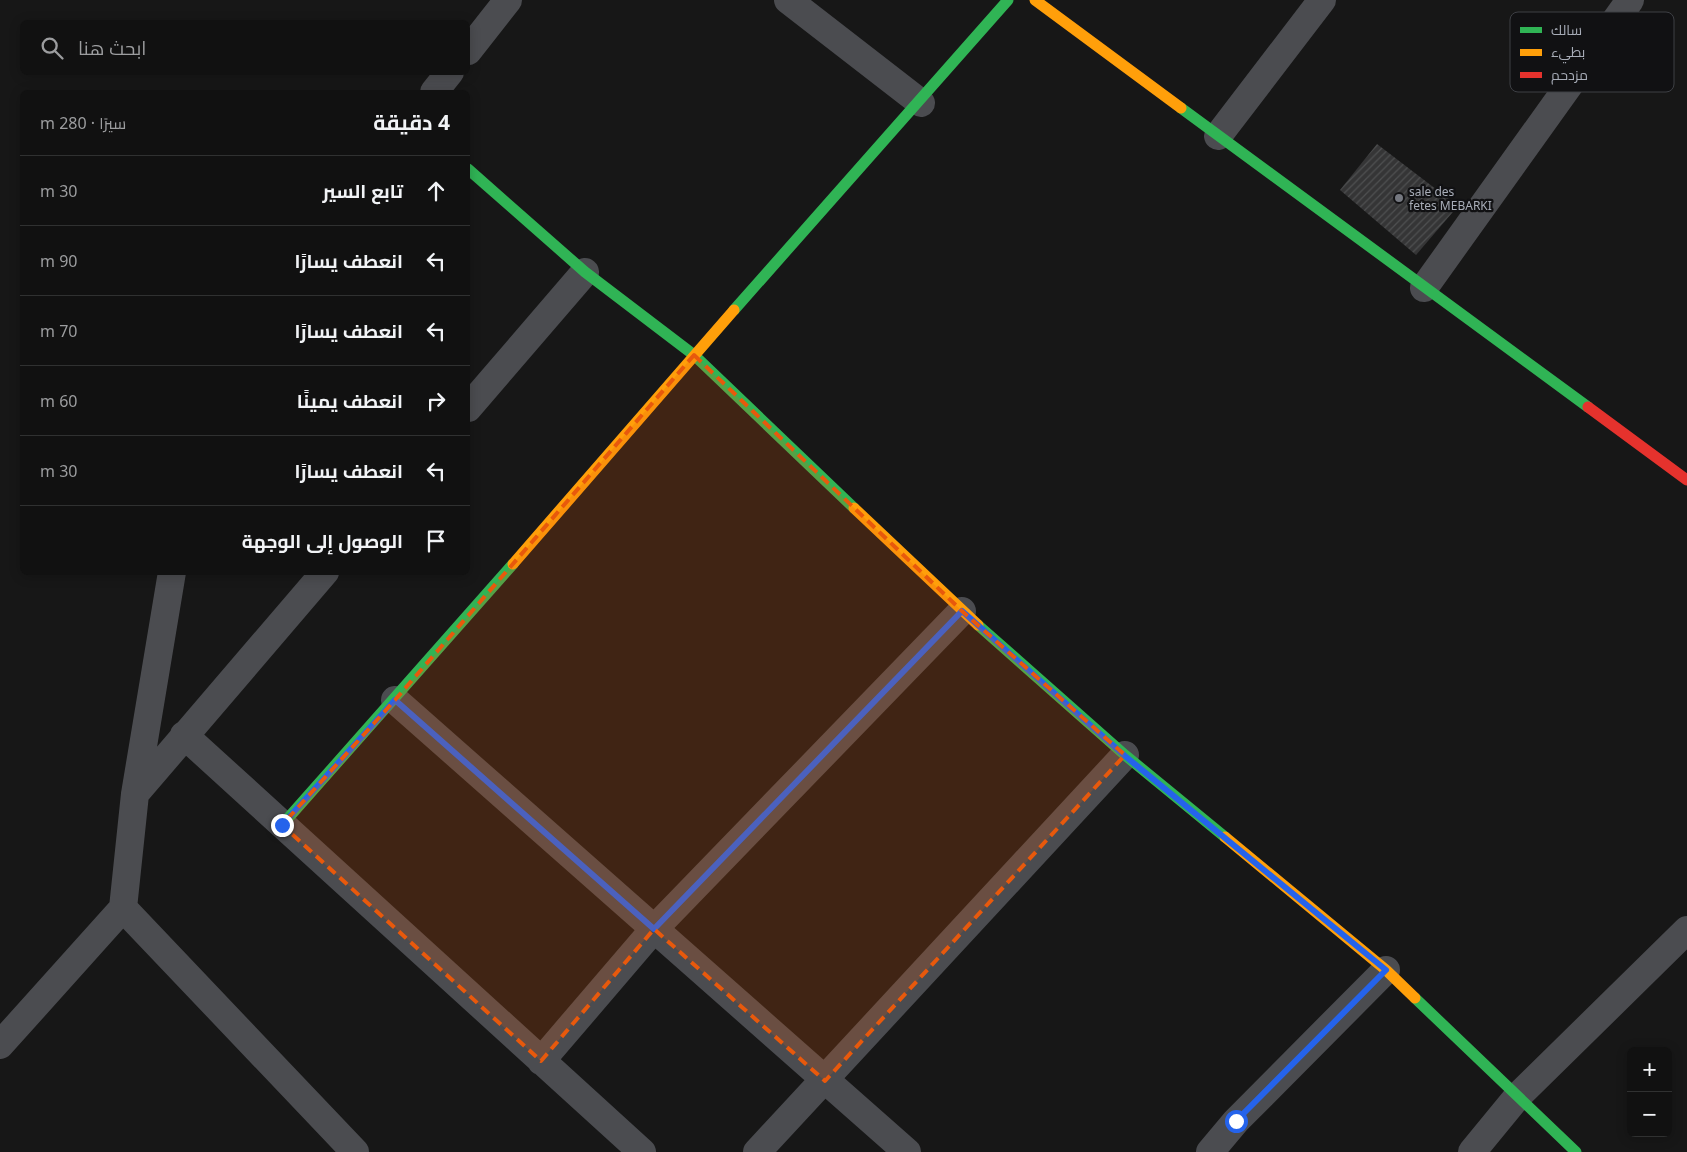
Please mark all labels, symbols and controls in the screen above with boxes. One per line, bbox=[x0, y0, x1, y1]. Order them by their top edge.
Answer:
legend bbox=[1510, 12, 1674, 92]
search box bbox=[20, 20, 470, 75]
text: سالك bbox=[1551, 20, 1582, 39]
icon: search bbox=[38, 34, 66, 62]
text: ابحث هنا bbox=[78, 35, 146, 61]
text: بطيء bbox=[1551, 42, 1585, 64]
text: مزدحم bbox=[1551, 65, 1588, 85]
text: 4 دقيقة bbox=[373, 108, 450, 136]
text: سيرًا · 280 m bbox=[40, 112, 126, 134]
icon: ahead bbox=[422, 177, 450, 205]
text: تابع السير bbox=[323, 178, 403, 204]
text: 30 m bbox=[40, 180, 77, 202]
place label: sale des fetes MEBARKI bbox=[1409, 183, 1492, 214]
marker: sale des fetes MEBARKI bbox=[1393, 192, 1405, 204]
icon: left bbox=[422, 247, 450, 275]
text: انعطف يسارًا bbox=[294, 248, 403, 274]
text: 90 m bbox=[40, 250, 77, 272]
icon: left bbox=[422, 317, 450, 345]
text: انعطف يسارًا bbox=[294, 318, 403, 344]
text: 70 m bbox=[40, 320, 77, 342]
icon: right bbox=[422, 387, 450, 415]
text: انعطف يمينًا bbox=[297, 388, 403, 414]
text: 60 m bbox=[40, 390, 77, 412]
icon: left bbox=[422, 457, 450, 485]
text: انعطف يسارًا bbox=[294, 458, 403, 484]
text: 30 m bbox=[40, 460, 77, 482]
icon: arrive bbox=[422, 527, 450, 555]
text: الوصول إلى الوجهة bbox=[242, 528, 403, 554]
route end bbox=[271, 814, 294, 837]
map controls bbox=[1627, 1047, 1672, 1137]
button: + bbox=[1627, 1047, 1672, 1092]
button: − bbox=[1627, 1092, 1672, 1137]
route start bbox=[1225, 1110, 1248, 1133]

